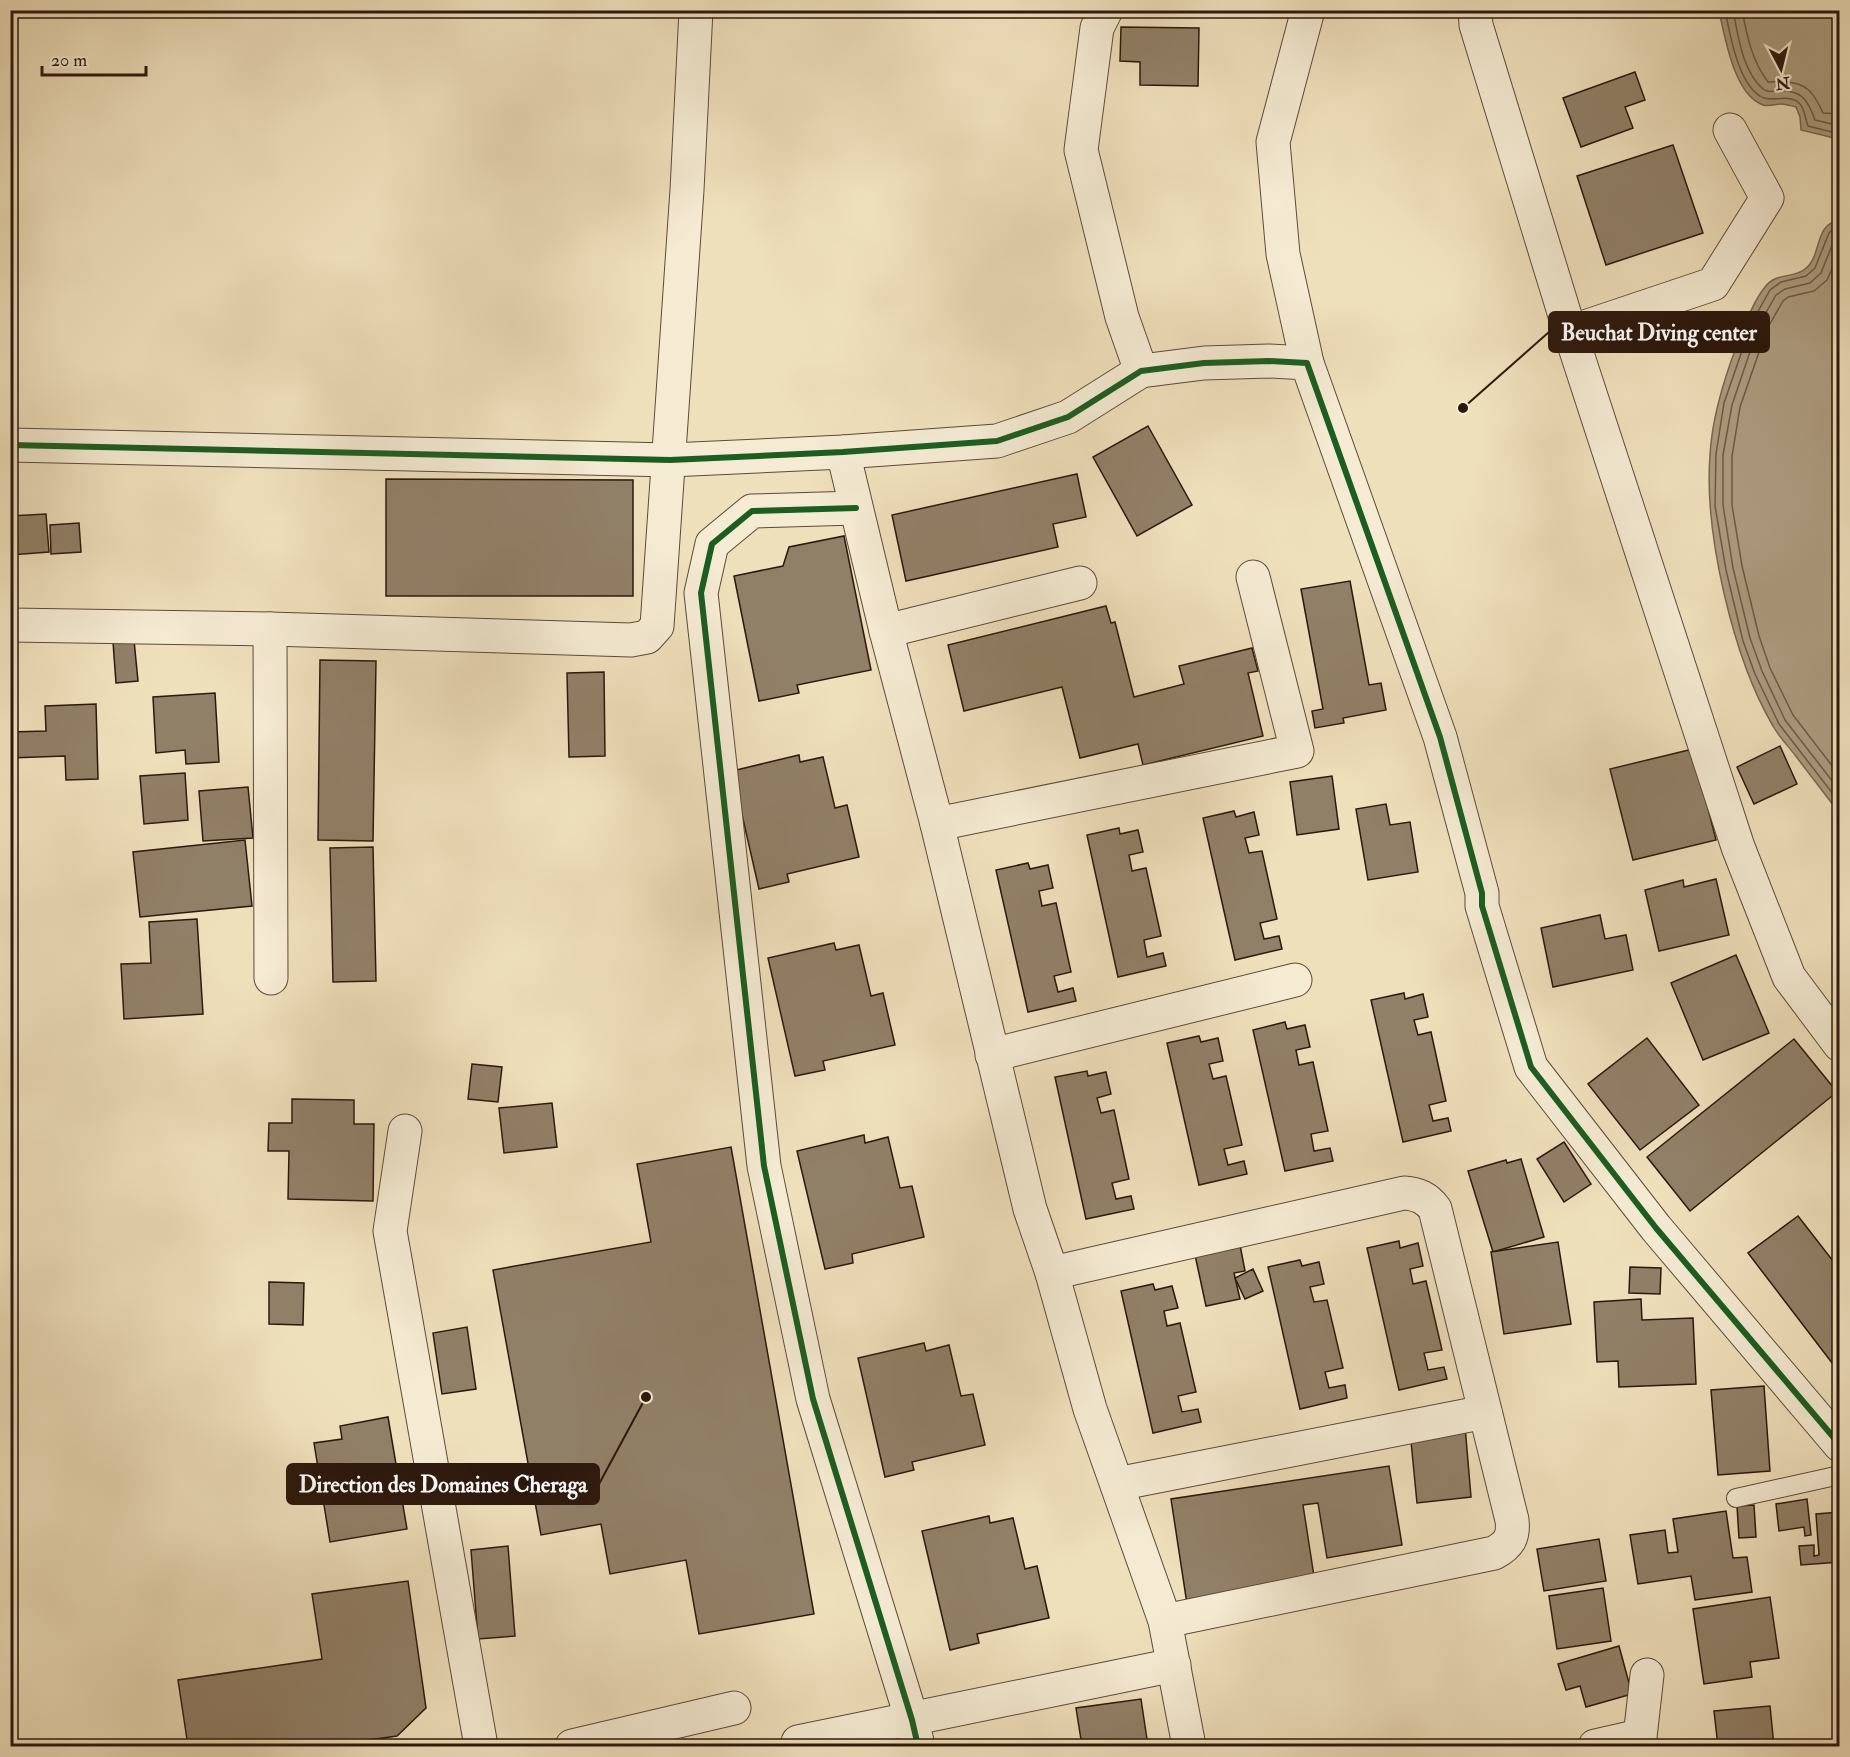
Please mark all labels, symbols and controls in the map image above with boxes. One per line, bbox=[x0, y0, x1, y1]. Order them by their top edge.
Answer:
scale bar bbox=[42, 39, 146, 77]
north arrow bbox=[1751, 39, 1811, 99]
text: 20 m bbox=[51, 49, 87, 72]
text: N bbox=[1774, 72, 1792, 94]
callout: Beuchat Diving center bbox=[1549, 312, 1769, 352]
text: Beuchat Diving center bbox=[1561, 319, 1758, 348]
callout: Direction des Domaines Cheraga bbox=[287, 1464, 599, 1504]
text: Direction des Domaines Cheraga bbox=[299, 1471, 588, 1500]

